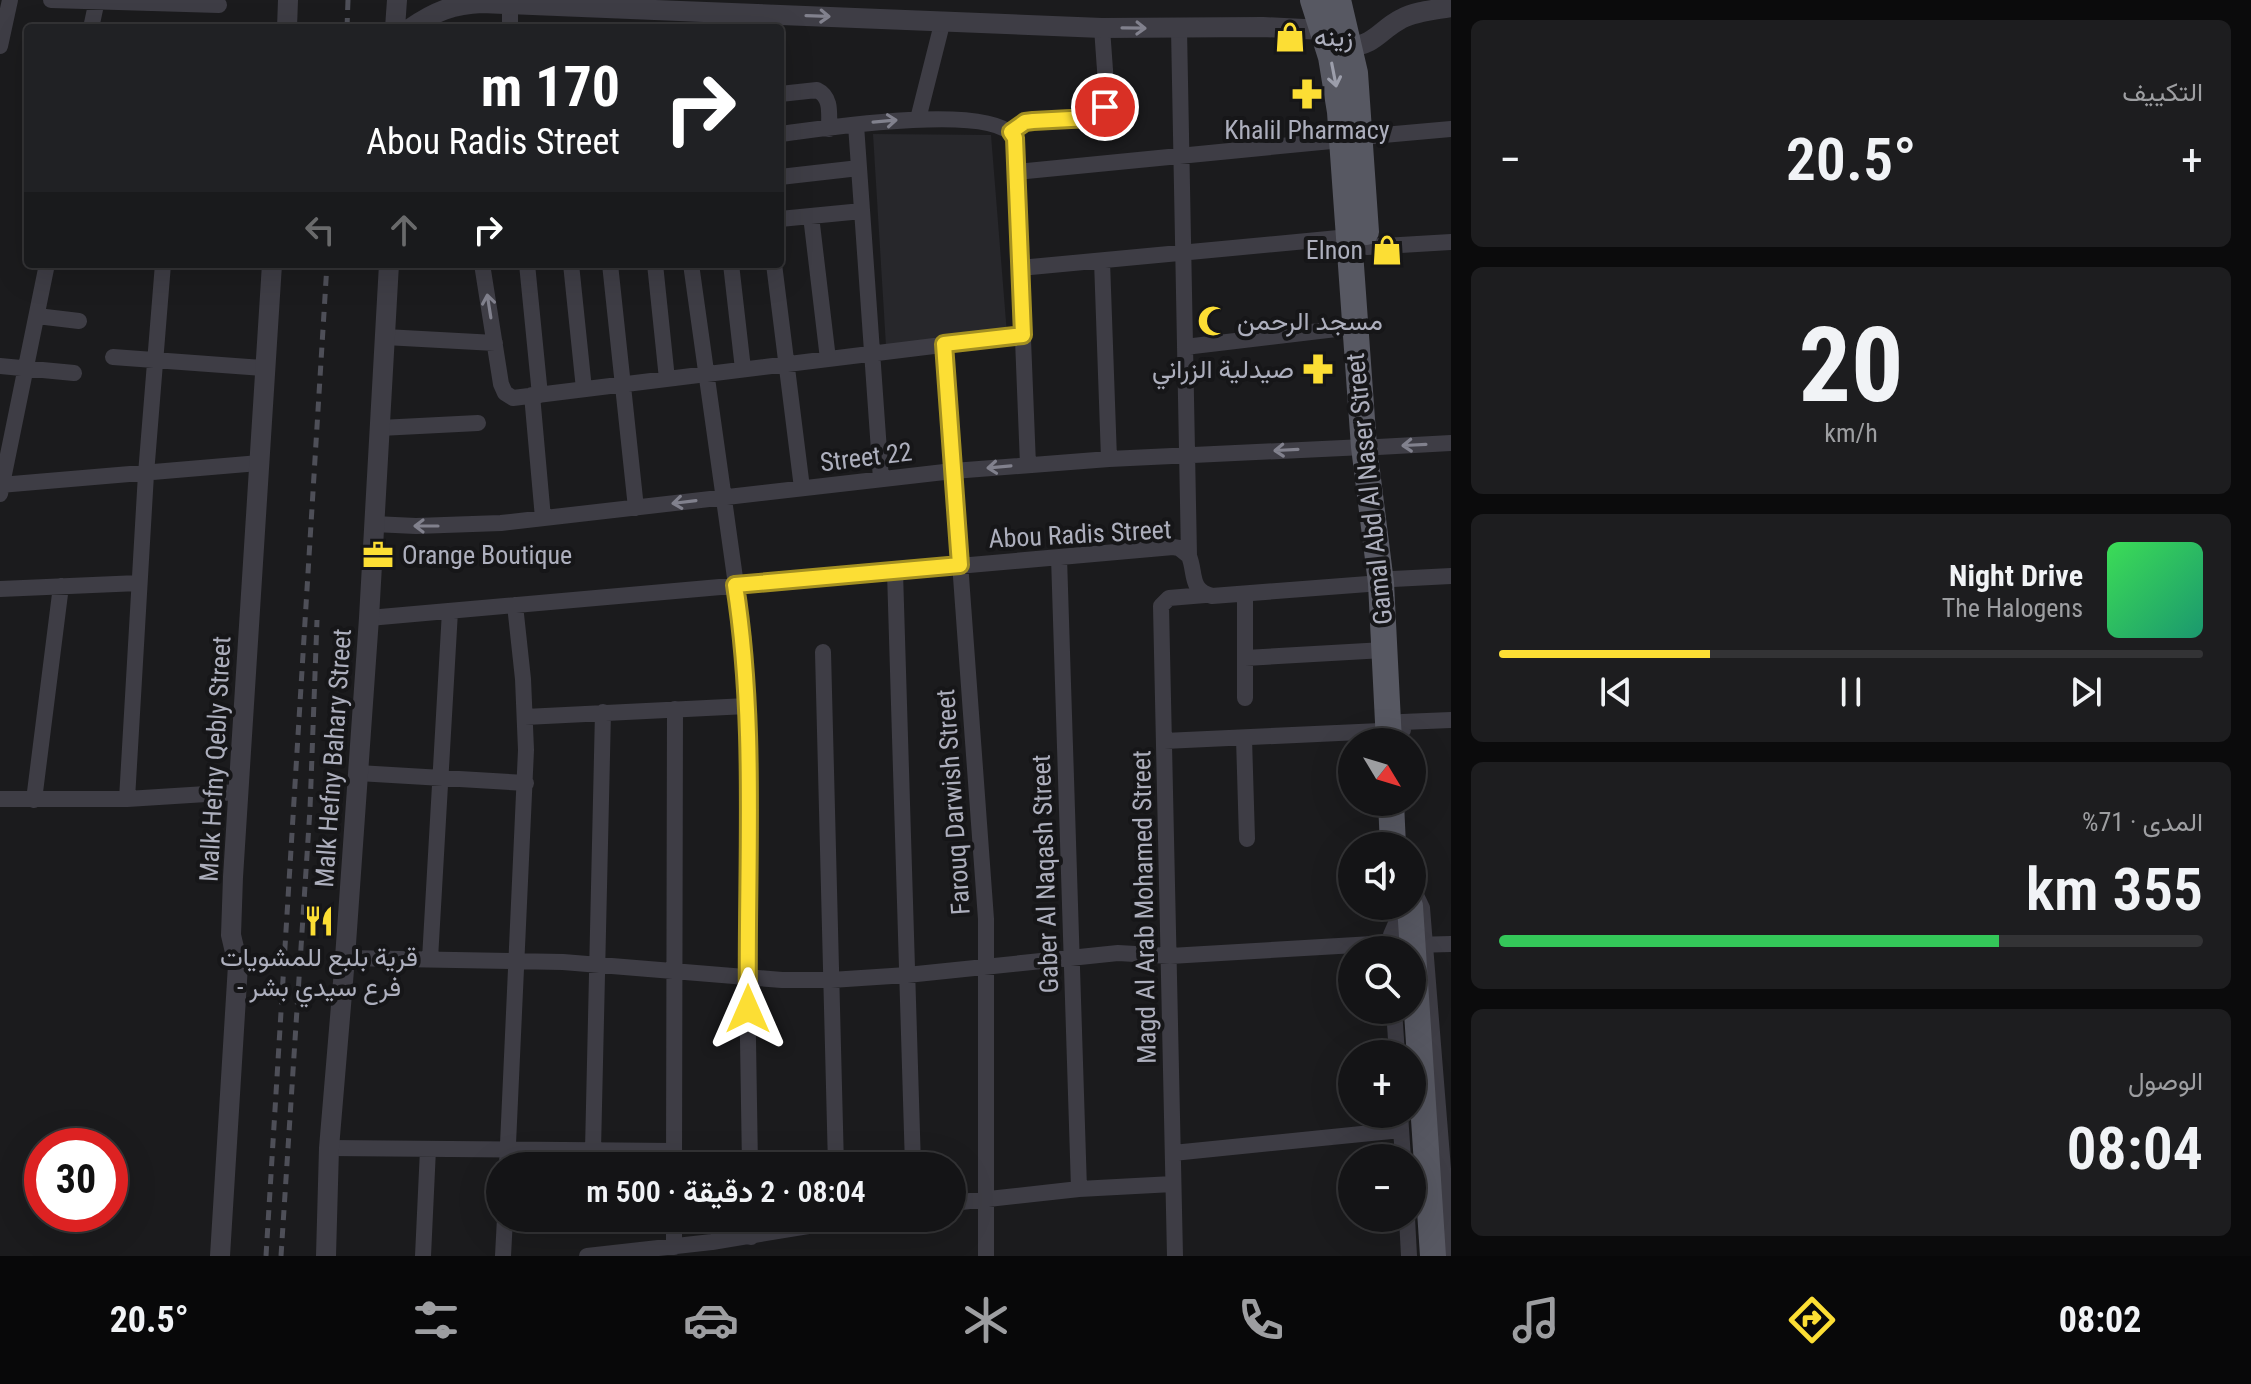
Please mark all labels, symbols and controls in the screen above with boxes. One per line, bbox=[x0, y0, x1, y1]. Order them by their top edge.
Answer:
one-way arrow bbox=[804, 9, 831, 24]
shop icon: زينه bbox=[1273, 20, 1307, 54]
one-way arrow bbox=[1120, 21, 1147, 36]
place label: زينه bbox=[1314, 22, 1353, 53]
text: 170 m bbox=[481, 54, 620, 120]
icon: right bbox=[648, 56, 752, 160]
one-way arrow bbox=[1327, 62, 1342, 87]
pin bbox=[1071, 73, 1139, 141]
pharmacy icon: Khalil Pharmacy bbox=[1290, 77, 1324, 111]
text: التكييف bbox=[2122, 77, 2203, 107]
icon: arrive bbox=[1083, 85, 1127, 129]
one-way arrow bbox=[871, 113, 898, 128]
place label: Khalil Pharmacy bbox=[1224, 115, 1390, 145]
text: Abou Radis Street bbox=[366, 121, 620, 163]
text: 20.5° bbox=[1786, 124, 1916, 195]
text: − bbox=[1499, 134, 1521, 186]
text: + bbox=[2181, 134, 2203, 186]
icon: left bbox=[298, 208, 342, 252]
icon: ahead bbox=[382, 208, 426, 252]
icon: right bbox=[466, 208, 510, 252]
shop icon: Elnon bbox=[1370, 233, 1404, 267]
place label: Elnon bbox=[1306, 235, 1363, 265]
one-way arrow bbox=[481, 294, 496, 319]
mosque icon: مسجد الرحمن bbox=[1196, 304, 1230, 338]
text: 20 bbox=[1798, 305, 1904, 426]
place label: مسجد الرحمن bbox=[1237, 306, 1383, 337]
pharmacy icon: صيدلية الزراني bbox=[1301, 352, 1335, 386]
street label: Gamal Abd Al Naser Street bbox=[1340, 352, 1398, 626]
place label: صيدلية الزراني bbox=[1152, 354, 1294, 390]
text: km/h bbox=[1824, 418, 1878, 448]
street label: Street 22 bbox=[818, 436, 914, 478]
one-way arrow bbox=[1401, 438, 1428, 453]
one-way arrow bbox=[1273, 443, 1300, 458]
one-way arrow bbox=[986, 460, 1012, 475]
one-way arrow bbox=[672, 494, 698, 509]
street label: Abou Radis Street bbox=[988, 514, 1172, 554]
one-way arrow bbox=[413, 518, 440, 534]
office icon: Orange Boutique bbox=[361, 538, 395, 572]
place label: Orange Boutique bbox=[402, 540, 572, 570]
text: Night Drive bbox=[1949, 558, 2083, 593]
text: The Halogens bbox=[1942, 593, 2083, 623]
street label: Malk Hefny Bahary Street bbox=[309, 628, 357, 888]
street label: Malk Hefny Qebly Street bbox=[194, 635, 236, 883]
icon: previous bbox=[1594, 670, 1638, 714]
icon: pause bbox=[1829, 670, 1873, 714]
icon: next bbox=[2064, 670, 2108, 714]
street label: Farouq Darwish Street bbox=[930, 688, 976, 916]
north arrow bbox=[1338, 728, 1426, 816]
map controls bbox=[1338, 728, 1426, 1232]
street label: Magd Al Arab Mohamed Street bbox=[1126, 750, 1162, 1064]
street label: Gaber Al Naqash Street bbox=[1026, 754, 1064, 994]
text: المدى · 71% bbox=[2082, 807, 2203, 837]
button: sound bbox=[1338, 832, 1426, 920]
text: 355 km bbox=[2026, 854, 2203, 925]
restaurant icon: قرية بلبع للمشويات - فرع سيدي بشر bbox=[302, 904, 336, 938]
button: search bbox=[1338, 936, 1426, 1024]
place label: قرية بلبع للمشويات - فرع سيدي بشر bbox=[220, 942, 418, 1008]
position arrow bbox=[706, 967, 790, 1051]
button: + bbox=[1338, 1040, 1426, 1128]
text: الوصول bbox=[2128, 1066, 2203, 1096]
text: 08:04 bbox=[2066, 1113, 2203, 1184]
speed limit sign: 30 bbox=[24, 1128, 128, 1232]
button: − bbox=[1338, 1144, 1426, 1232]
text: 08:04 · 2 دقيقة · 500 m bbox=[586, 1174, 866, 1209]
icon: filters bbox=[408, 1292, 464, 1348]
icon: car bbox=[683, 1292, 739, 1348]
icon: climate bbox=[958, 1292, 1014, 1348]
icon: phone bbox=[1233, 1292, 1289, 1348]
icon: music bbox=[1508, 1292, 1564, 1348]
icon: directions bbox=[1784, 1292, 1840, 1348]
text: 20.5° bbox=[110, 1299, 189, 1341]
text: 08:02 bbox=[2059, 1299, 2141, 1341]

